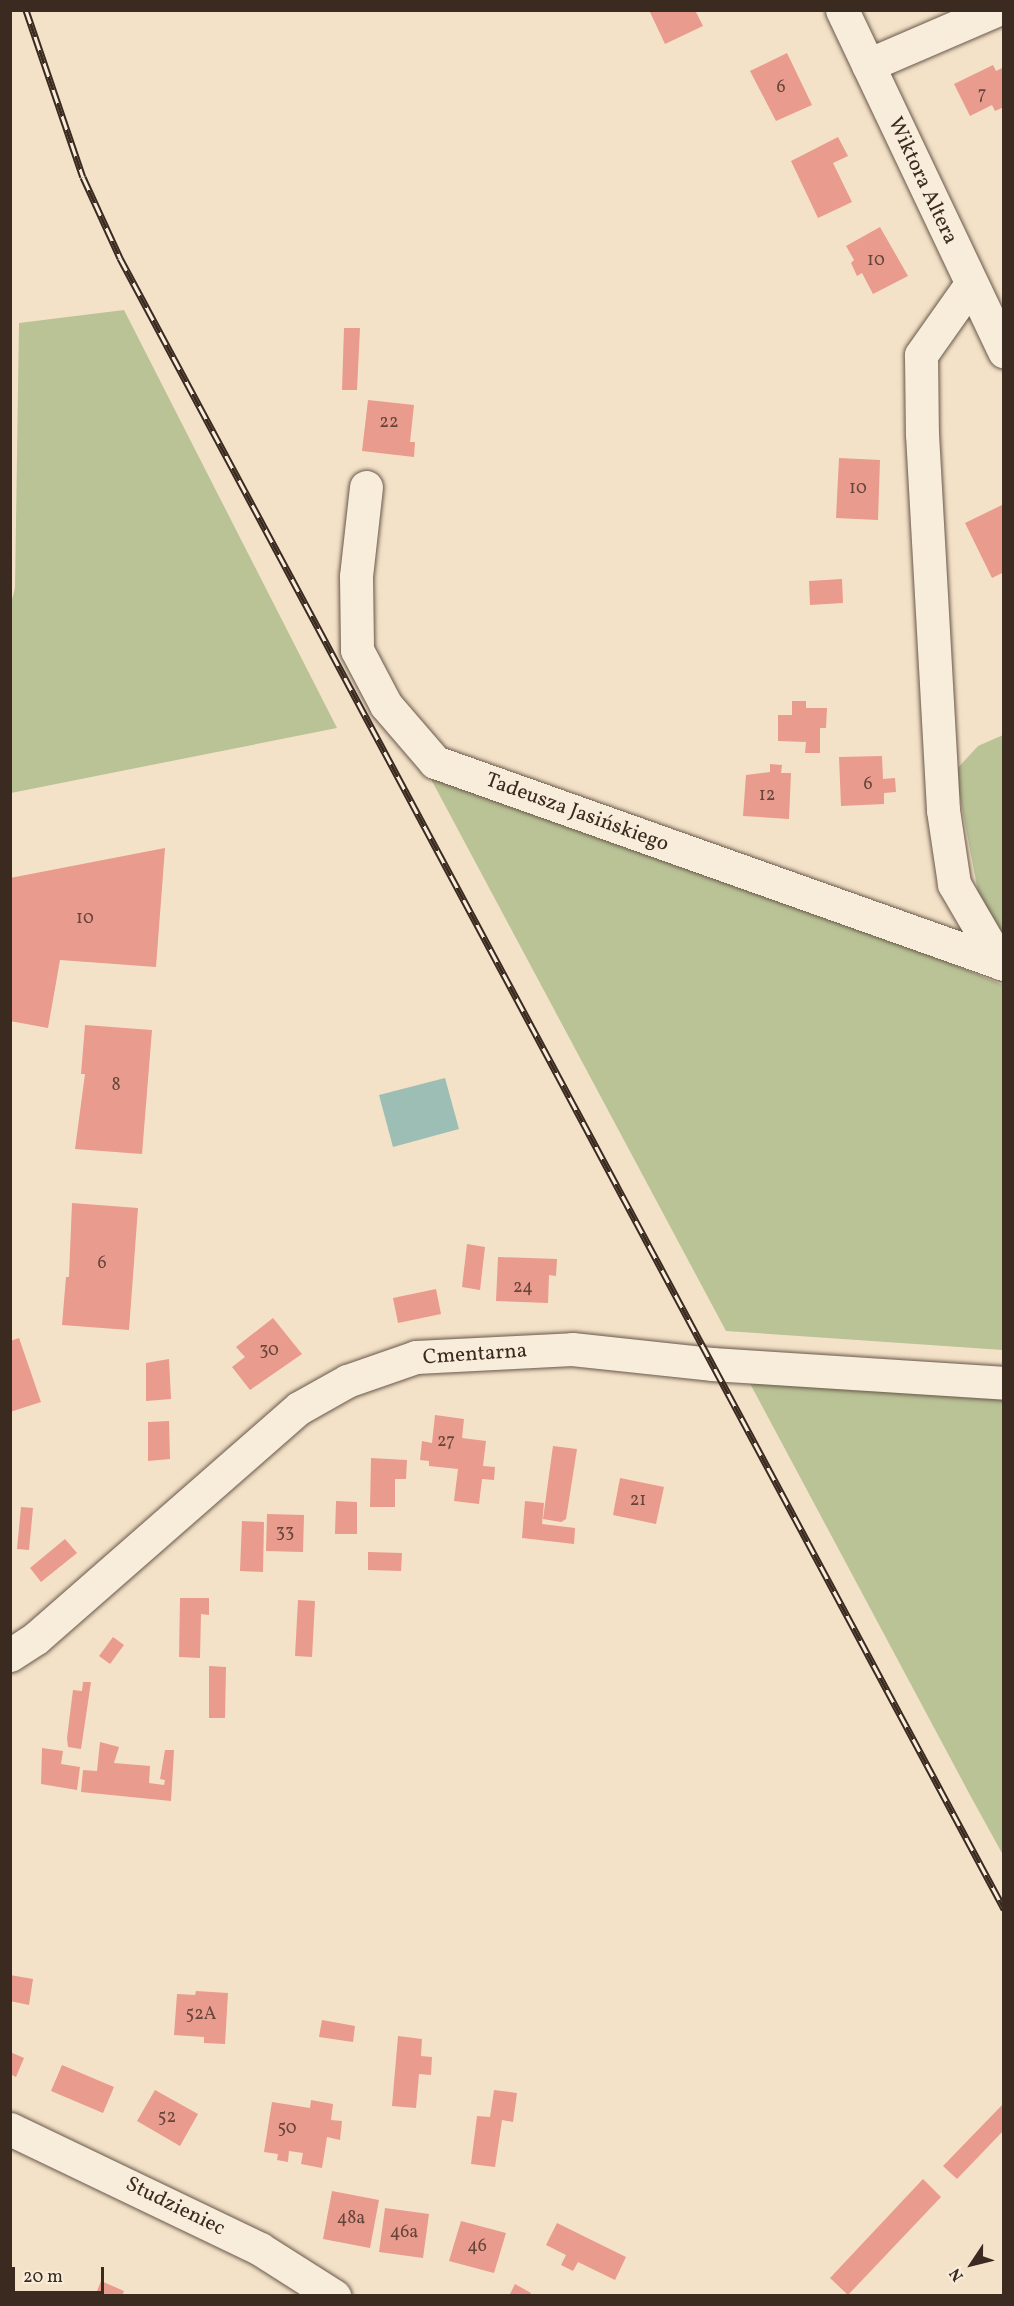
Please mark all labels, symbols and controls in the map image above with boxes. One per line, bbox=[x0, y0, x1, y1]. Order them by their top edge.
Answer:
house number: 6 bbox=[776, 77, 786, 99]
house number: 7 bbox=[978, 84, 986, 106]
street label: Wiktora Altera bbox=[882, 113, 962, 249]
house number: 10 bbox=[867, 250, 885, 272]
house number: 22 bbox=[379, 412, 399, 434]
house number: 10 bbox=[849, 478, 867, 500]
street label: Tadeusza Jasińskiego bbox=[482, 768, 672, 858]
house number: 6 bbox=[863, 774, 873, 796]
house number: 12 bbox=[759, 785, 775, 807]
house number: 10 bbox=[76, 908, 94, 930]
house number: 8 bbox=[111, 1075, 121, 1097]
house number: 6 bbox=[97, 1253, 107, 1275]
house number: 24 bbox=[513, 1277, 533, 1299]
street label: Cmentarna bbox=[422, 1339, 528, 1371]
house number: 30 bbox=[259, 1340, 279, 1362]
house number: 27 bbox=[437, 1431, 455, 1453]
house number: 21 bbox=[630, 1490, 646, 1512]
house number: 33 bbox=[276, 1522, 294, 1544]
house number: 52A bbox=[186, 2004, 216, 2026]
house number: 52 bbox=[158, 2107, 176, 2129]
house number: 50 bbox=[277, 2118, 297, 2140]
street label: Studzieniec bbox=[121, 2172, 229, 2242]
house number: 48a bbox=[337, 2208, 365, 2230]
house number: 46a bbox=[390, 2222, 418, 2244]
north arrow bbox=[942, 2234, 1002, 2294]
house number: 46 bbox=[467, 2236, 487, 2258]
scale bar bbox=[15, 2255, 106, 2293]
text: N bbox=[945, 2263, 970, 2285]
text: 20 m bbox=[23, 2265, 63, 2290]

